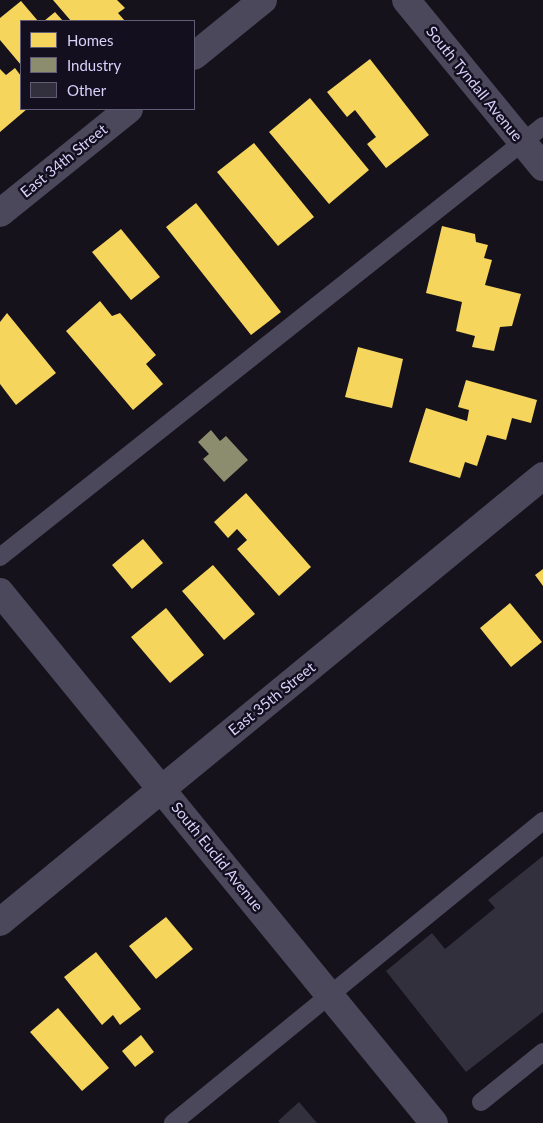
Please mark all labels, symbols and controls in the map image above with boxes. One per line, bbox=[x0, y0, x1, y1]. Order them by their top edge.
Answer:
legend bbox=[20, 20, 195, 110]
street label: South Tyndall Avenue bbox=[422, 23, 526, 145]
text: Homes bbox=[67, 31, 113, 49]
text: Industry bbox=[67, 56, 121, 74]
text: Other bbox=[67, 81, 106, 99]
street label: East 34th Street bbox=[17, 121, 111, 201]
street label: East 35th Street bbox=[225, 659, 319, 739]
street label: South Euclid Avenue bbox=[167, 799, 267, 915]

